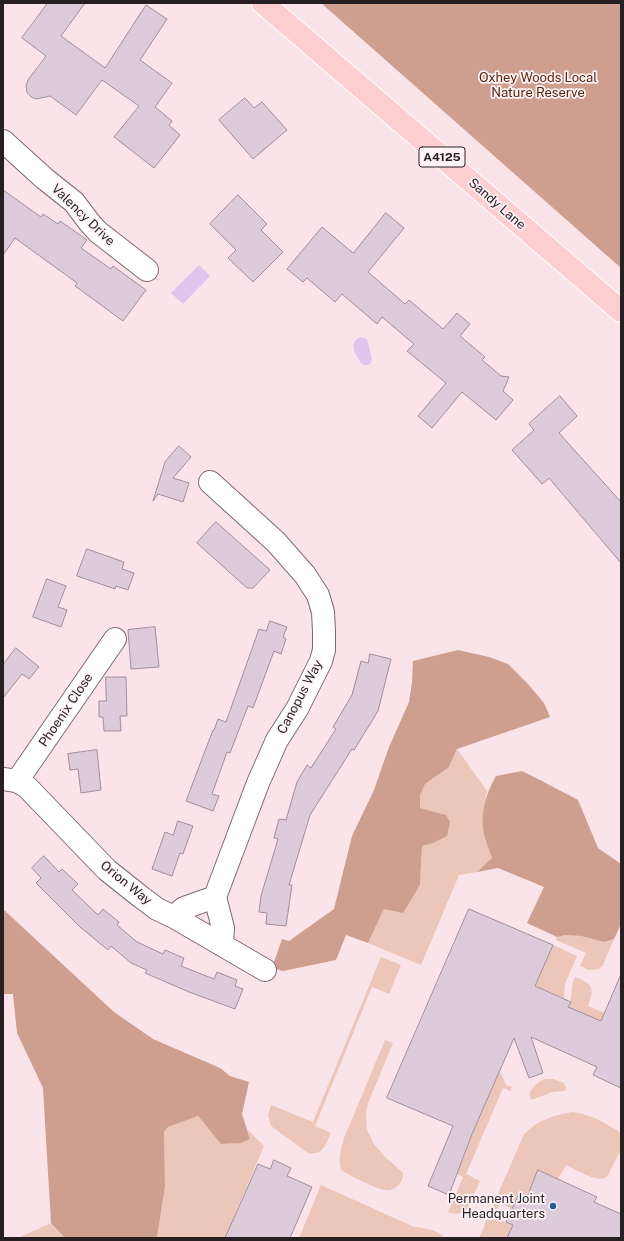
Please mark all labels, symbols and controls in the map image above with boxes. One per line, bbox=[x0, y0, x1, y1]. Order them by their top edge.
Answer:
park label: Oxhey Woods Local Nature Reserve bbox=[479, 70, 597, 101]
road number: A4125 bbox=[419, 147, 465, 167]
street label: Sandy Lane bbox=[465, 175, 529, 233]
street label: Valency Drive bbox=[48, 181, 118, 249]
street label: Canopus Way bbox=[274, 657, 326, 737]
street label: Phoenix Close bbox=[36, 670, 96, 750]
street label: Orion Way bbox=[97, 858, 155, 908]
place label: Permanent Joint Headquarters bbox=[448, 1191, 545, 1222]
marker: Permanent Joint Headquarters bbox=[548, 1201, 558, 1211]

